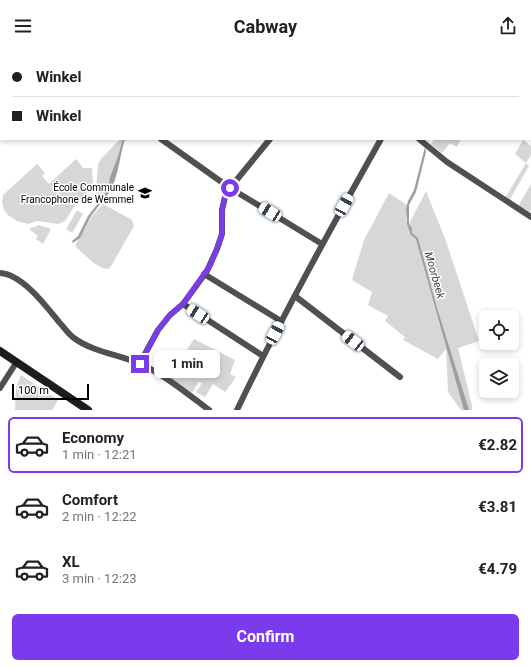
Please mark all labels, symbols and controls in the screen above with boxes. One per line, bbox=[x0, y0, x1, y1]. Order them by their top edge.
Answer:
icon: menu bbox=[12, 15, 34, 37]
icon: share bbox=[497, 15, 519, 37]
text: Cabway bbox=[234, 16, 297, 37]
text: Winkel bbox=[36, 68, 81, 86]
text: Winkel bbox=[36, 107, 81, 125]
route start bbox=[221, 179, 239, 197]
place label: École Communale Francophone de Wemmel bbox=[21, 181, 134, 205]
school or university icon: École Communale Francophone de Wemmel bbox=[137, 185, 153, 201]
car bbox=[333, 192, 355, 218]
car bbox=[257, 201, 283, 223]
water label: Moorbeek bbox=[422, 250, 448, 300]
car bbox=[185, 302, 211, 326]
map controls bbox=[479, 310, 519, 398]
button: locate bbox=[479, 310, 519, 350]
car bbox=[264, 320, 286, 346]
car bbox=[340, 329, 366, 353]
callout: 1 min bbox=[154, 350, 220, 378]
route end bbox=[131, 355, 149, 373]
text: 1 min bbox=[171, 356, 203, 371]
button: layers bbox=[479, 358, 519, 398]
scale bar bbox=[12, 382, 89, 401]
text: 100 m bbox=[18, 384, 49, 397]
icon: car bbox=[14, 427, 50, 463]
text: Economy bbox=[62, 429, 124, 447]
text: €2.82 bbox=[478, 436, 517, 454]
text: 1 min · 12:21 bbox=[62, 447, 137, 462]
icon: car bbox=[14, 489, 50, 525]
text: Comfort bbox=[62, 491, 118, 509]
text: €3.81 bbox=[478, 498, 517, 516]
text: 2 min · 12:22 bbox=[62, 509, 137, 524]
icon: car bbox=[14, 551, 50, 587]
text: XL bbox=[62, 553, 80, 571]
text: €4.79 bbox=[478, 560, 517, 578]
text: 3 min · 12:23 bbox=[62, 571, 137, 586]
button: Confirm bbox=[12, 614, 519, 660]

